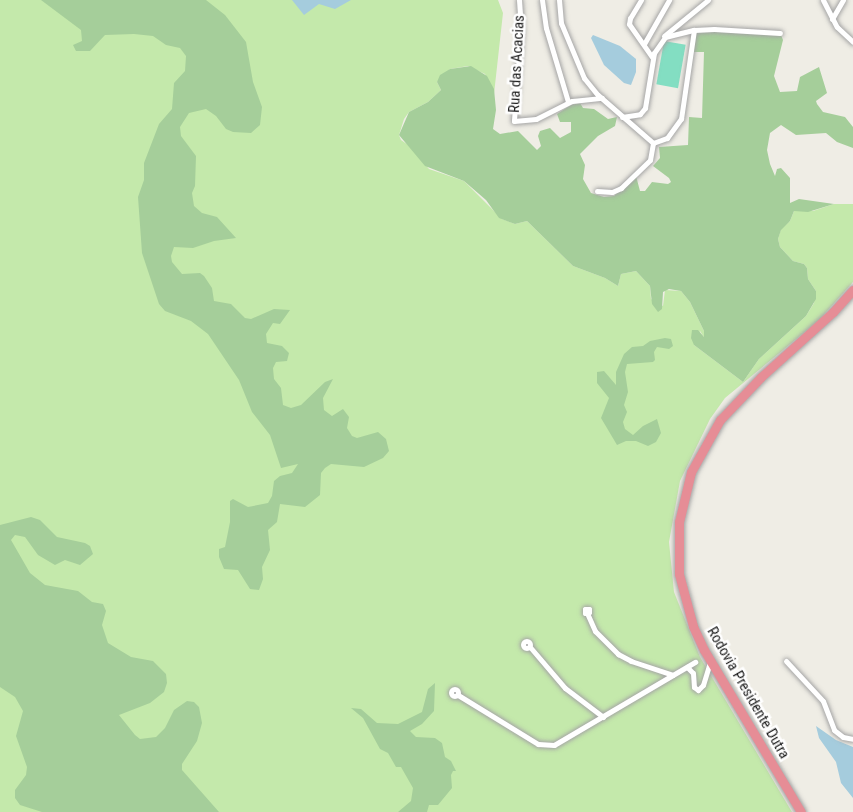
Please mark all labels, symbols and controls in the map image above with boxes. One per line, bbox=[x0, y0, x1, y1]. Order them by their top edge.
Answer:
street label: Rua das Acacias bbox=[505, 15, 529, 113]
street label: Rodovia Presidente Dutra bbox=[703, 624, 793, 762]

